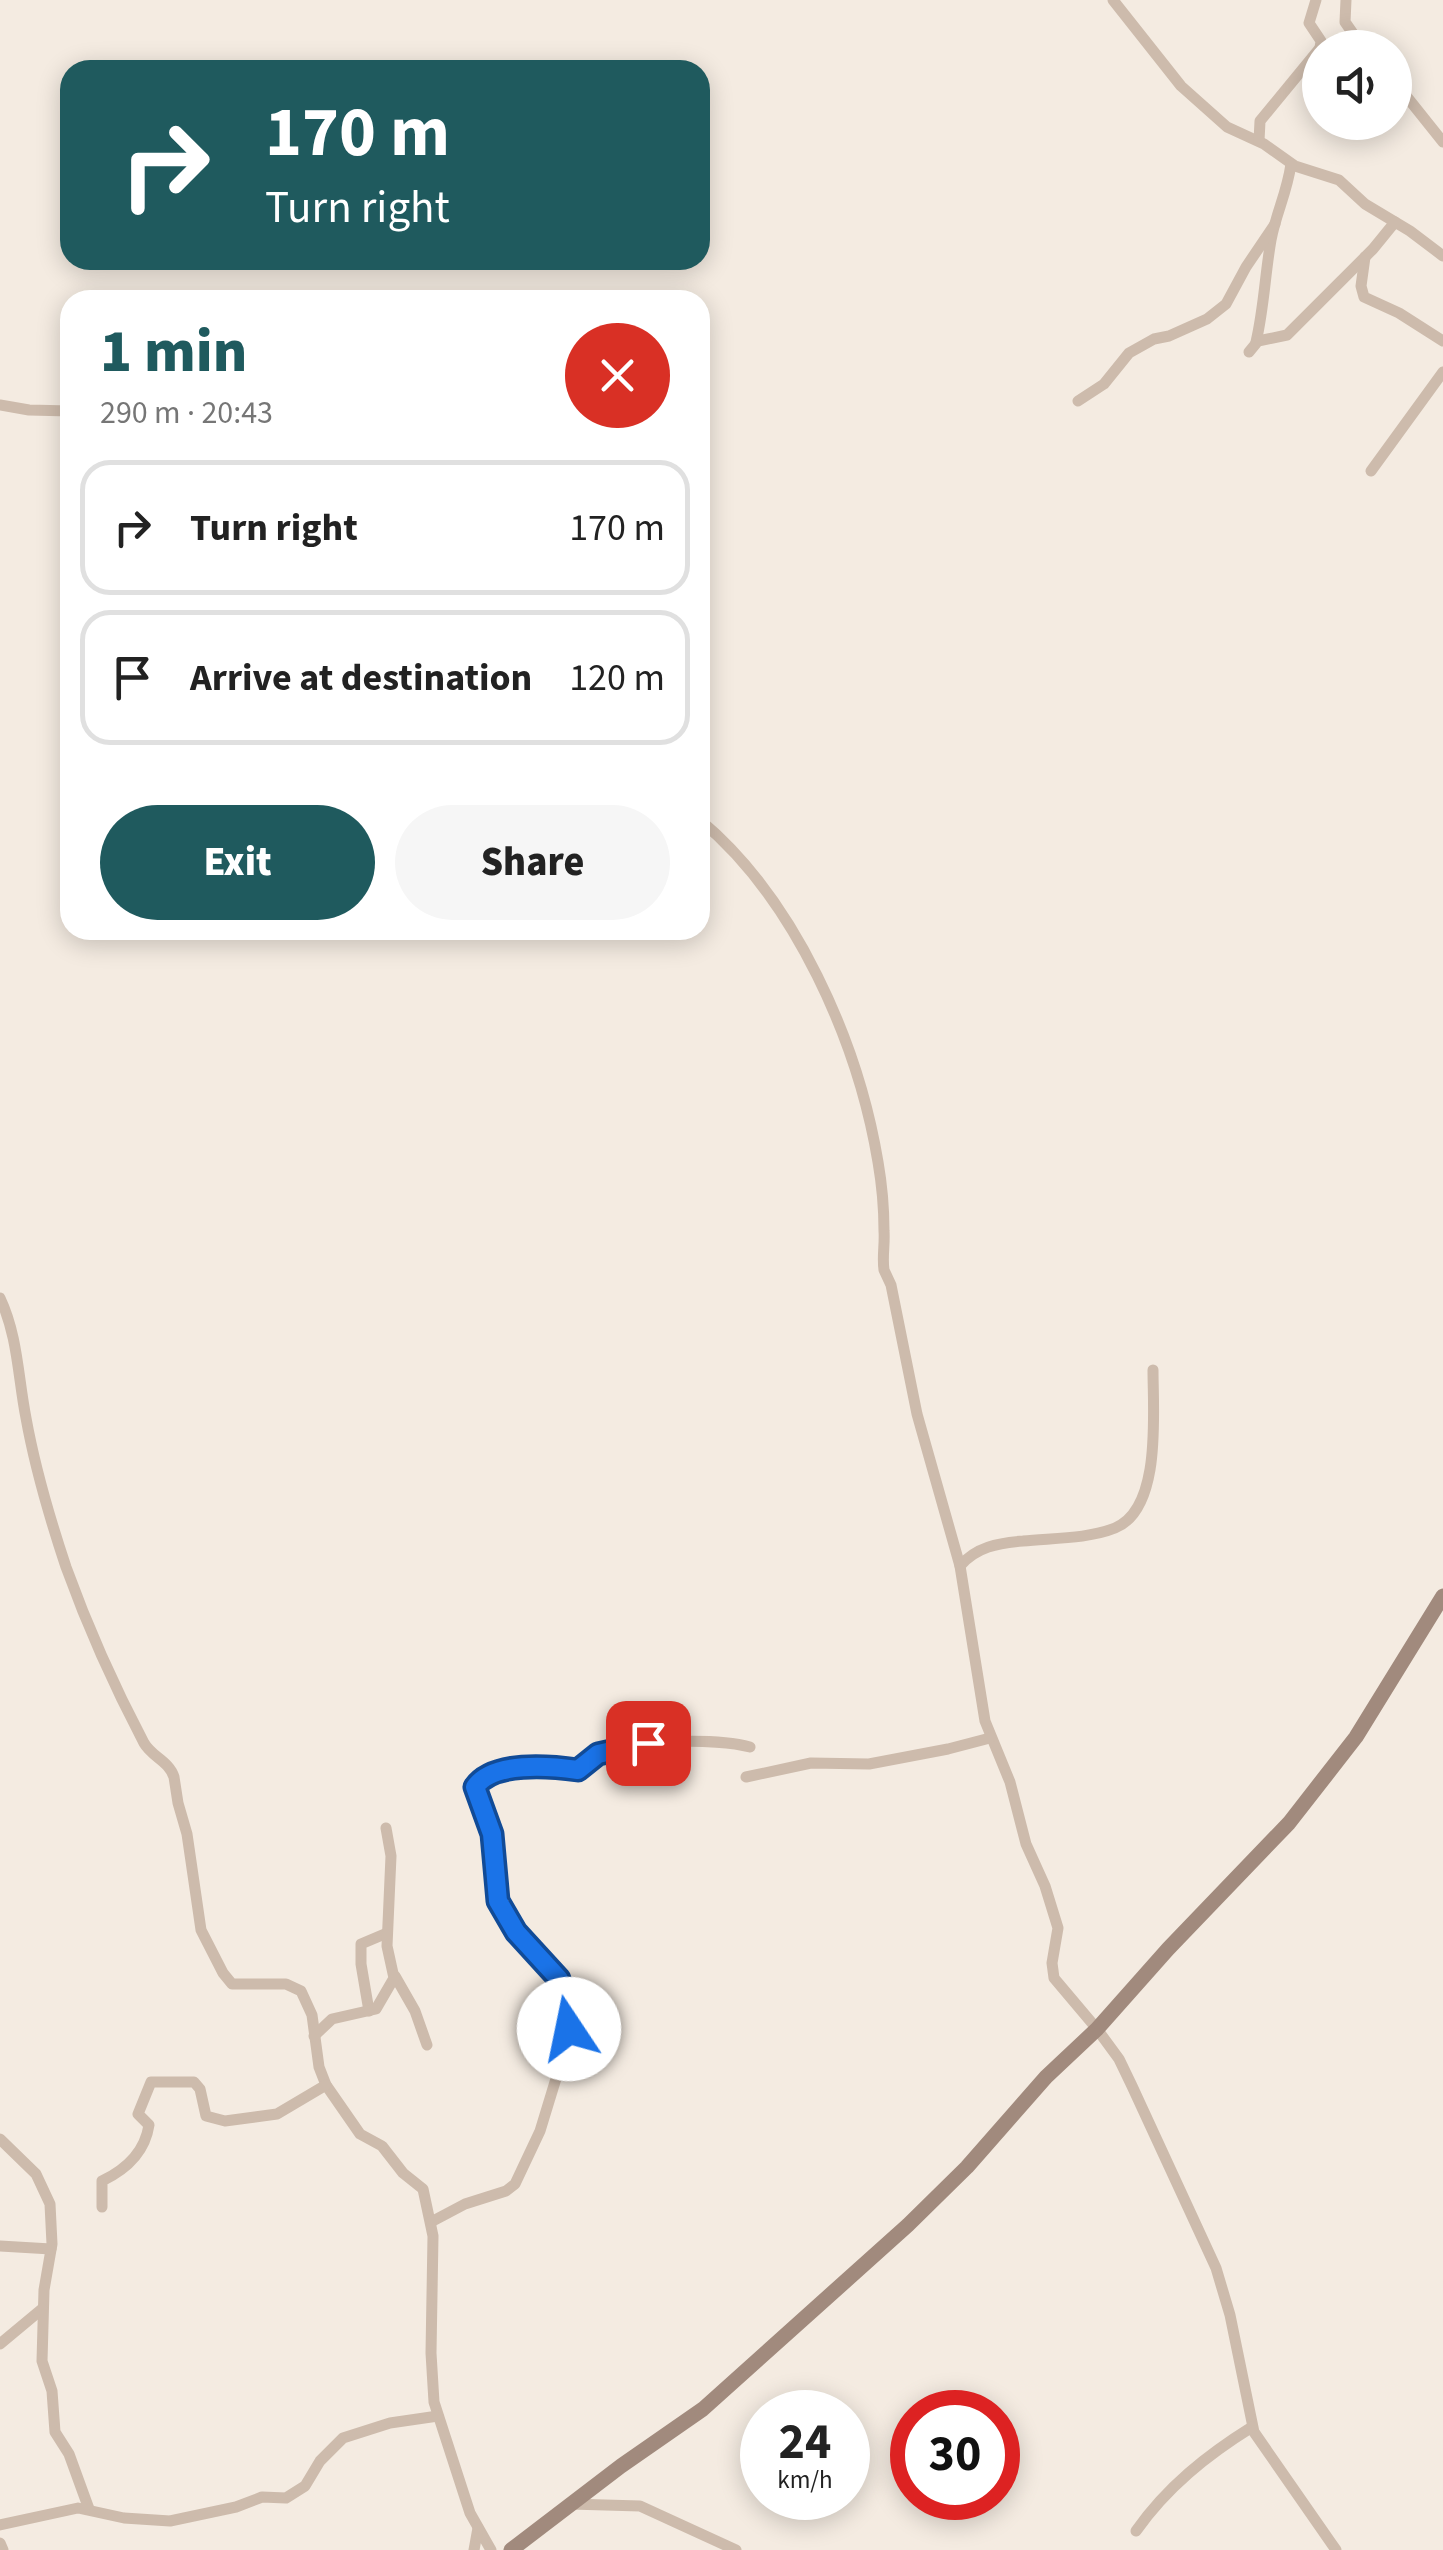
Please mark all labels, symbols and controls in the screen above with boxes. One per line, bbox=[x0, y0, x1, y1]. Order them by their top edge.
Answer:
map controls bbox=[1302, 30, 1412, 140]
button: sound bbox=[1302, 30, 1412, 140]
text: 170 m bbox=[265, 83, 450, 183]
icon: right bbox=[100, 100, 230, 230]
text: Turn right bbox=[265, 176, 450, 240]
text: 1 min bbox=[100, 310, 247, 395]
button: close bbox=[565, 323, 670, 428]
text: 290 m · 20:43 bbox=[100, 390, 273, 436]
icon: right bbox=[105, 500, 160, 555]
text: Turn right bbox=[190, 501, 358, 555]
text: 170 m bbox=[569, 501, 665, 555]
icon: arrive bbox=[105, 650, 160, 705]
text: Arrive at destination bbox=[190, 651, 532, 705]
text: 120 m bbox=[569, 651, 665, 705]
button: Exit bbox=[100, 805, 375, 920]
button: Share bbox=[395, 805, 670, 920]
pin bbox=[606, 1701, 691, 1786]
icon: arrive bbox=[621, 1716, 676, 1771]
position arrow bbox=[517, 1977, 621, 2081]
speed limit sign: 30 bbox=[890, 2390, 1020, 2520]
text: 24 bbox=[779, 2407, 831, 2478]
text: km/h bbox=[777, 2462, 833, 2498]

